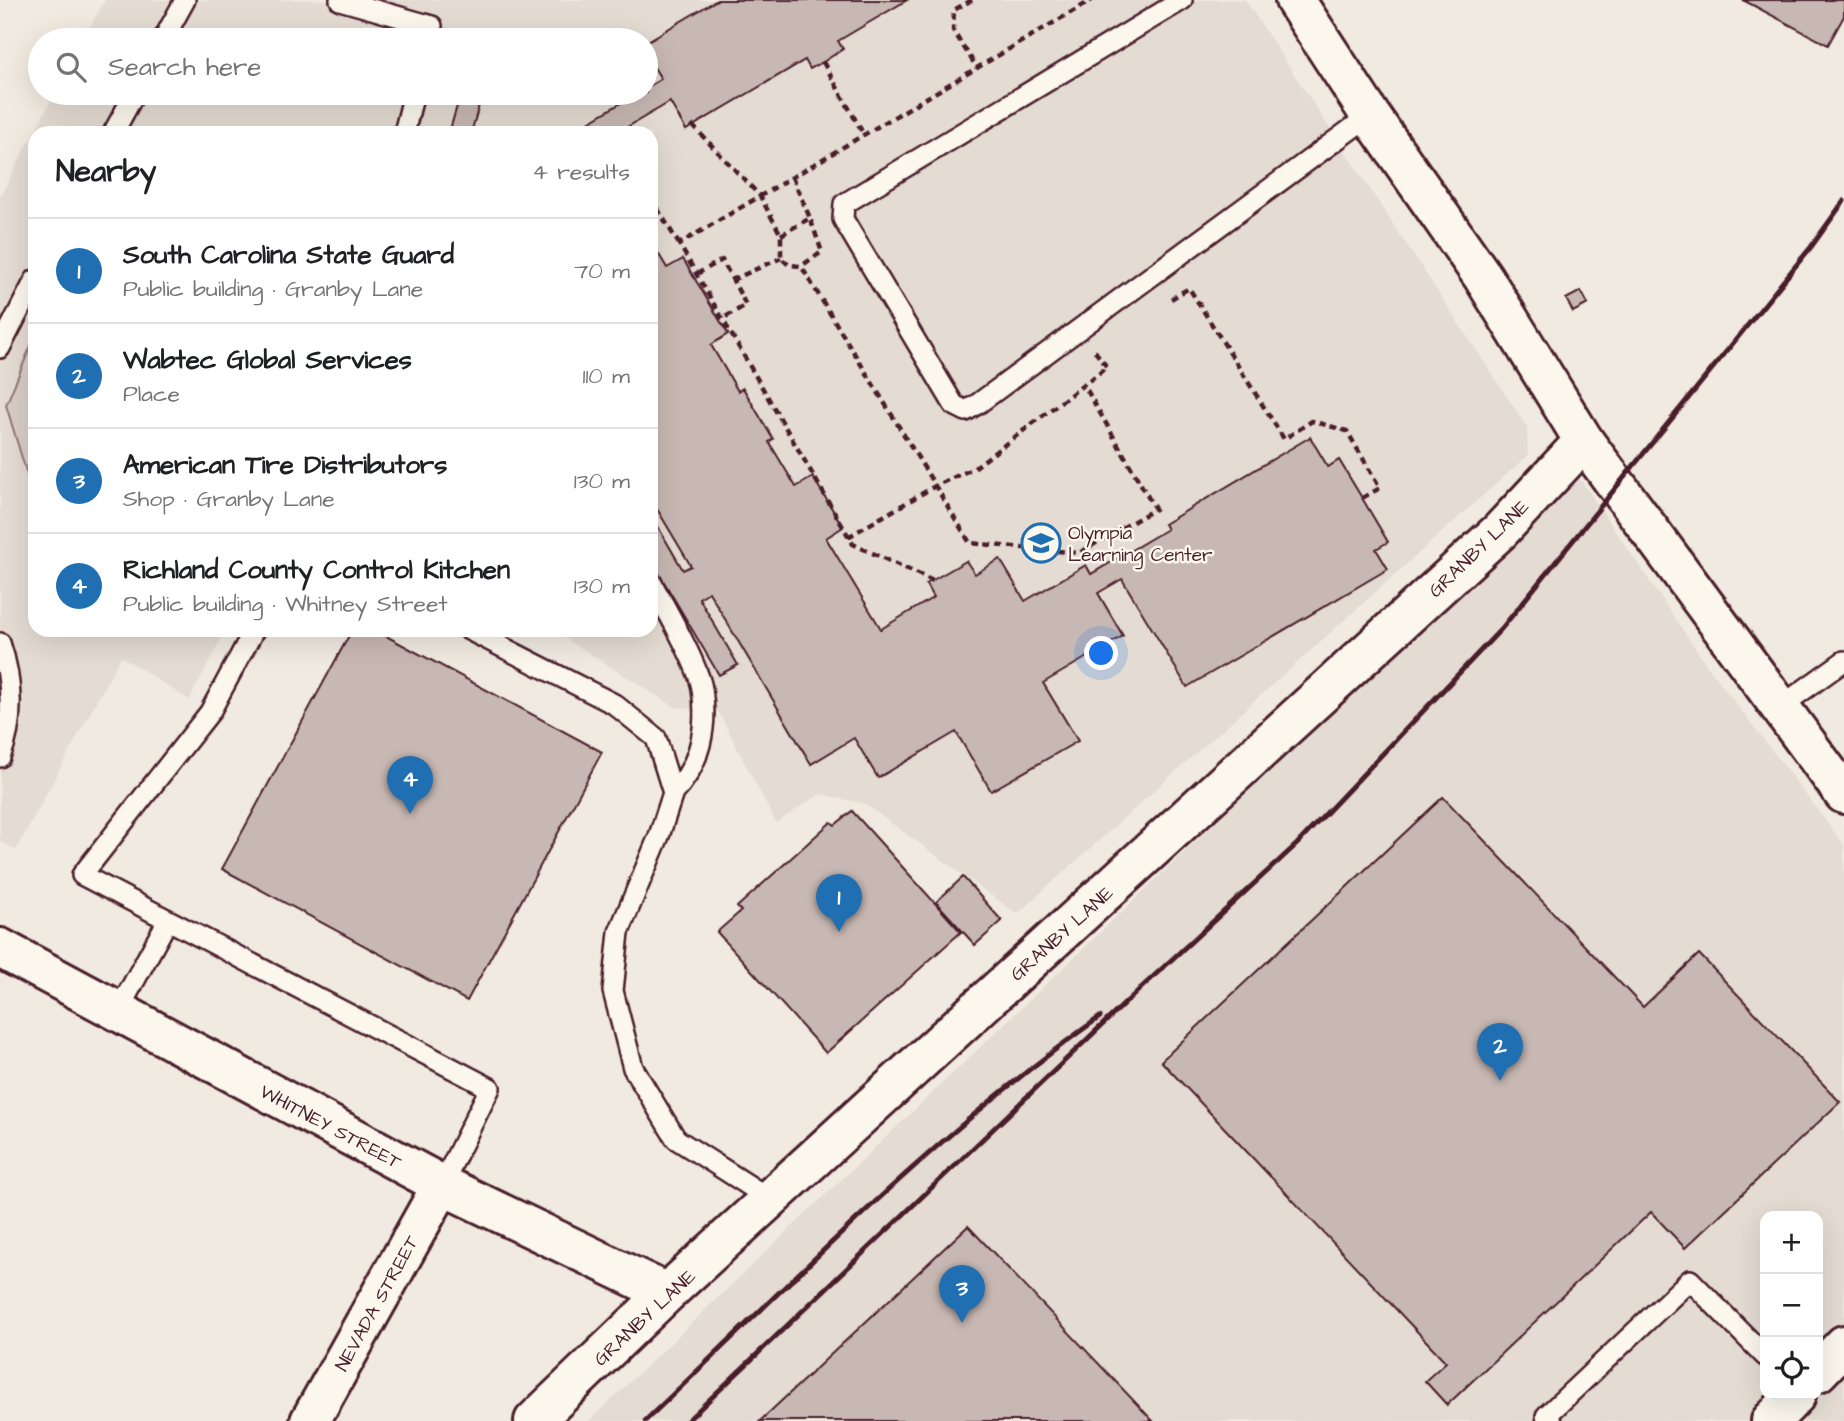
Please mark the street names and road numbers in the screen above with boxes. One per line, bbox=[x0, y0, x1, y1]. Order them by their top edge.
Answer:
street label: GRANBY LANE bbox=[1423, 494, 1535, 604]
street label: GRANBY LANE bbox=[1004, 880, 1120, 988]
street label: WHITNEY STREET bbox=[255, 1079, 406, 1176]
street label: NEVADA STREET bbox=[329, 1231, 426, 1376]
street label: GRANBY LANE bbox=[588, 1264, 702, 1372]

